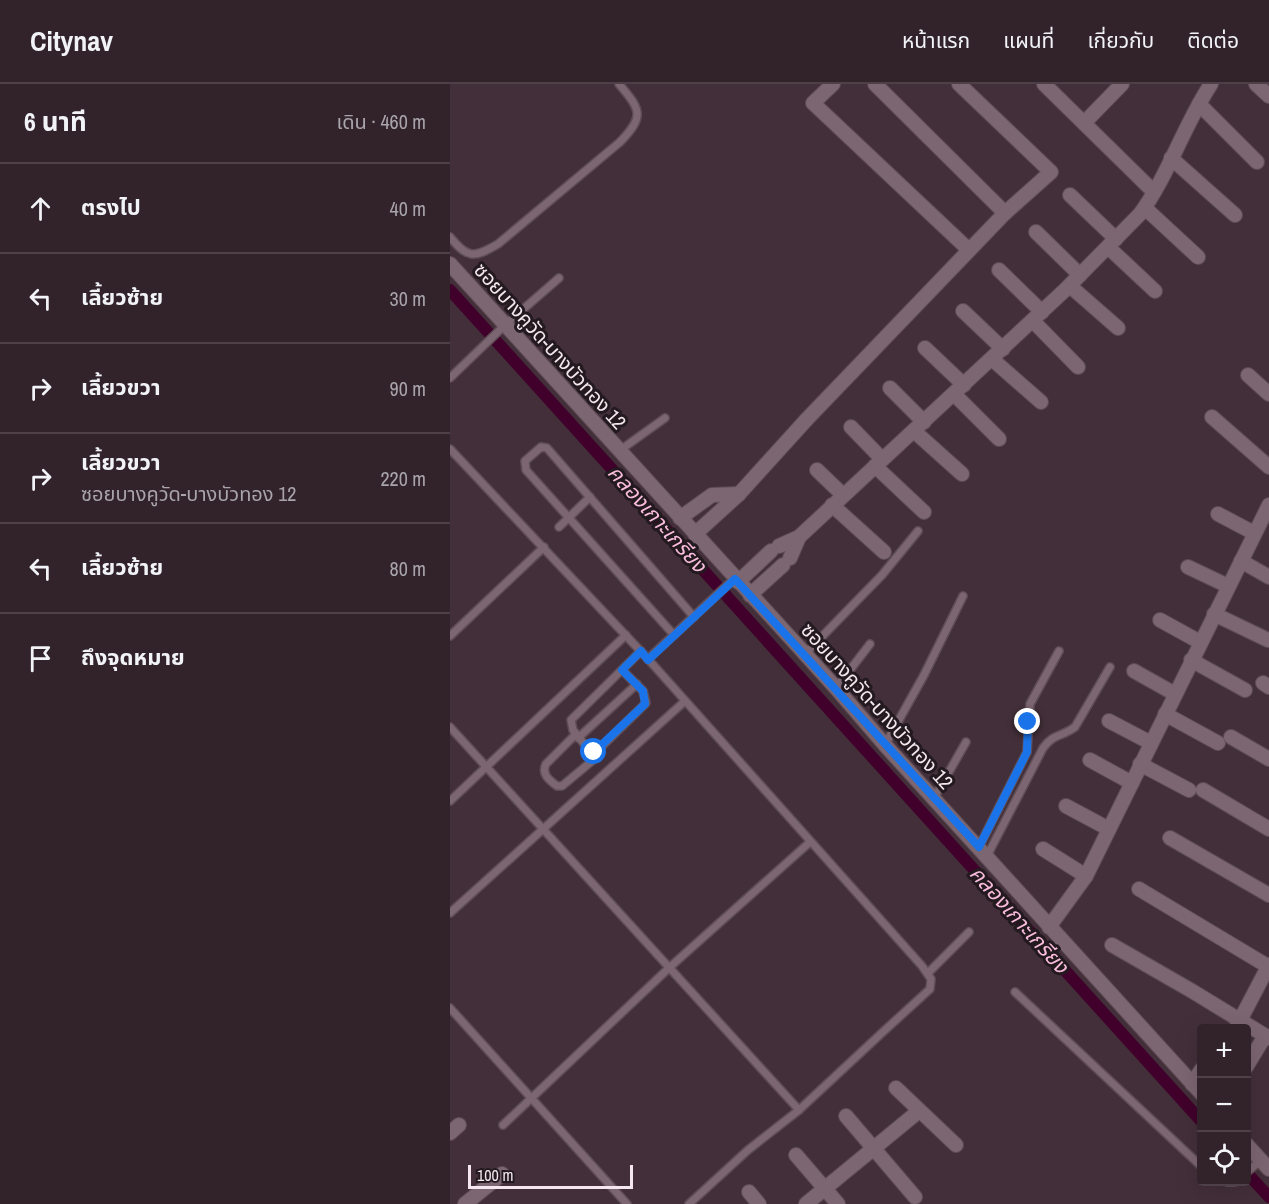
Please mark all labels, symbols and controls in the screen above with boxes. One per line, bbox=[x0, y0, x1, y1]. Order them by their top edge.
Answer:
text: Citynav bbox=[30, 22, 113, 60]
text: หน้าแรก bbox=[902, 26, 970, 55]
text: แผนที่ bbox=[1003, 26, 1054, 55]
text: เกี่ยวกับ bbox=[1087, 26, 1154, 55]
text: ติดต่อ bbox=[1187, 26, 1239, 55]
text: 6 นาที bbox=[24, 104, 87, 139]
text: เดิน · 460 m bbox=[336, 108, 426, 135]
icon: ahead bbox=[24, 192, 57, 225]
text: ตรงไป bbox=[81, 192, 141, 222]
text: 40 m bbox=[390, 195, 426, 222]
street label: ซอยบางคูวัด-บางบัวทอง 12 bbox=[468, 257, 632, 435]
icon: left bbox=[24, 282, 57, 315]
text: เลี้ยวซ้าย bbox=[81, 282, 163, 312]
text: 30 m bbox=[390, 285, 426, 312]
icon: right bbox=[24, 372, 57, 405]
text: เลี้ยวขวา bbox=[81, 372, 161, 402]
text: 90 m bbox=[390, 375, 426, 402]
text: เลี้ยวขวา bbox=[81, 447, 161, 477]
water label: คลองเกาะเกรียง bbox=[601, 459, 715, 580]
icon: right bbox=[24, 462, 57, 495]
text: 220 m bbox=[380, 465, 426, 492]
text: ซอยบางคูวัด-บางบัวทอง 12 bbox=[81, 480, 296, 507]
icon: left bbox=[24, 552, 57, 585]
text: เลี้ยวซ้าย bbox=[81, 552, 163, 582]
text: 80 m bbox=[390, 555, 426, 582]
street label: ซอยบางคูวัด-บางบัวทอง 12 bbox=[795, 617, 959, 795]
icon: arrive bbox=[24, 642, 57, 675]
text: ถึงจุดหมาย bbox=[81, 642, 185, 672]
route end bbox=[1014, 708, 1040, 734]
route start bbox=[580, 738, 606, 764]
water label: คลองเกาะเกรียง bbox=[963, 860, 1077, 981]
map controls bbox=[1197, 1024, 1251, 1186]
button: + bbox=[1197, 1024, 1251, 1078]
button: − bbox=[1197, 1078, 1251, 1132]
button: locate bbox=[1197, 1132, 1251, 1186]
scale bar bbox=[468, 1162, 633, 1190]
text: 100 m bbox=[477, 1164, 513, 1186]

